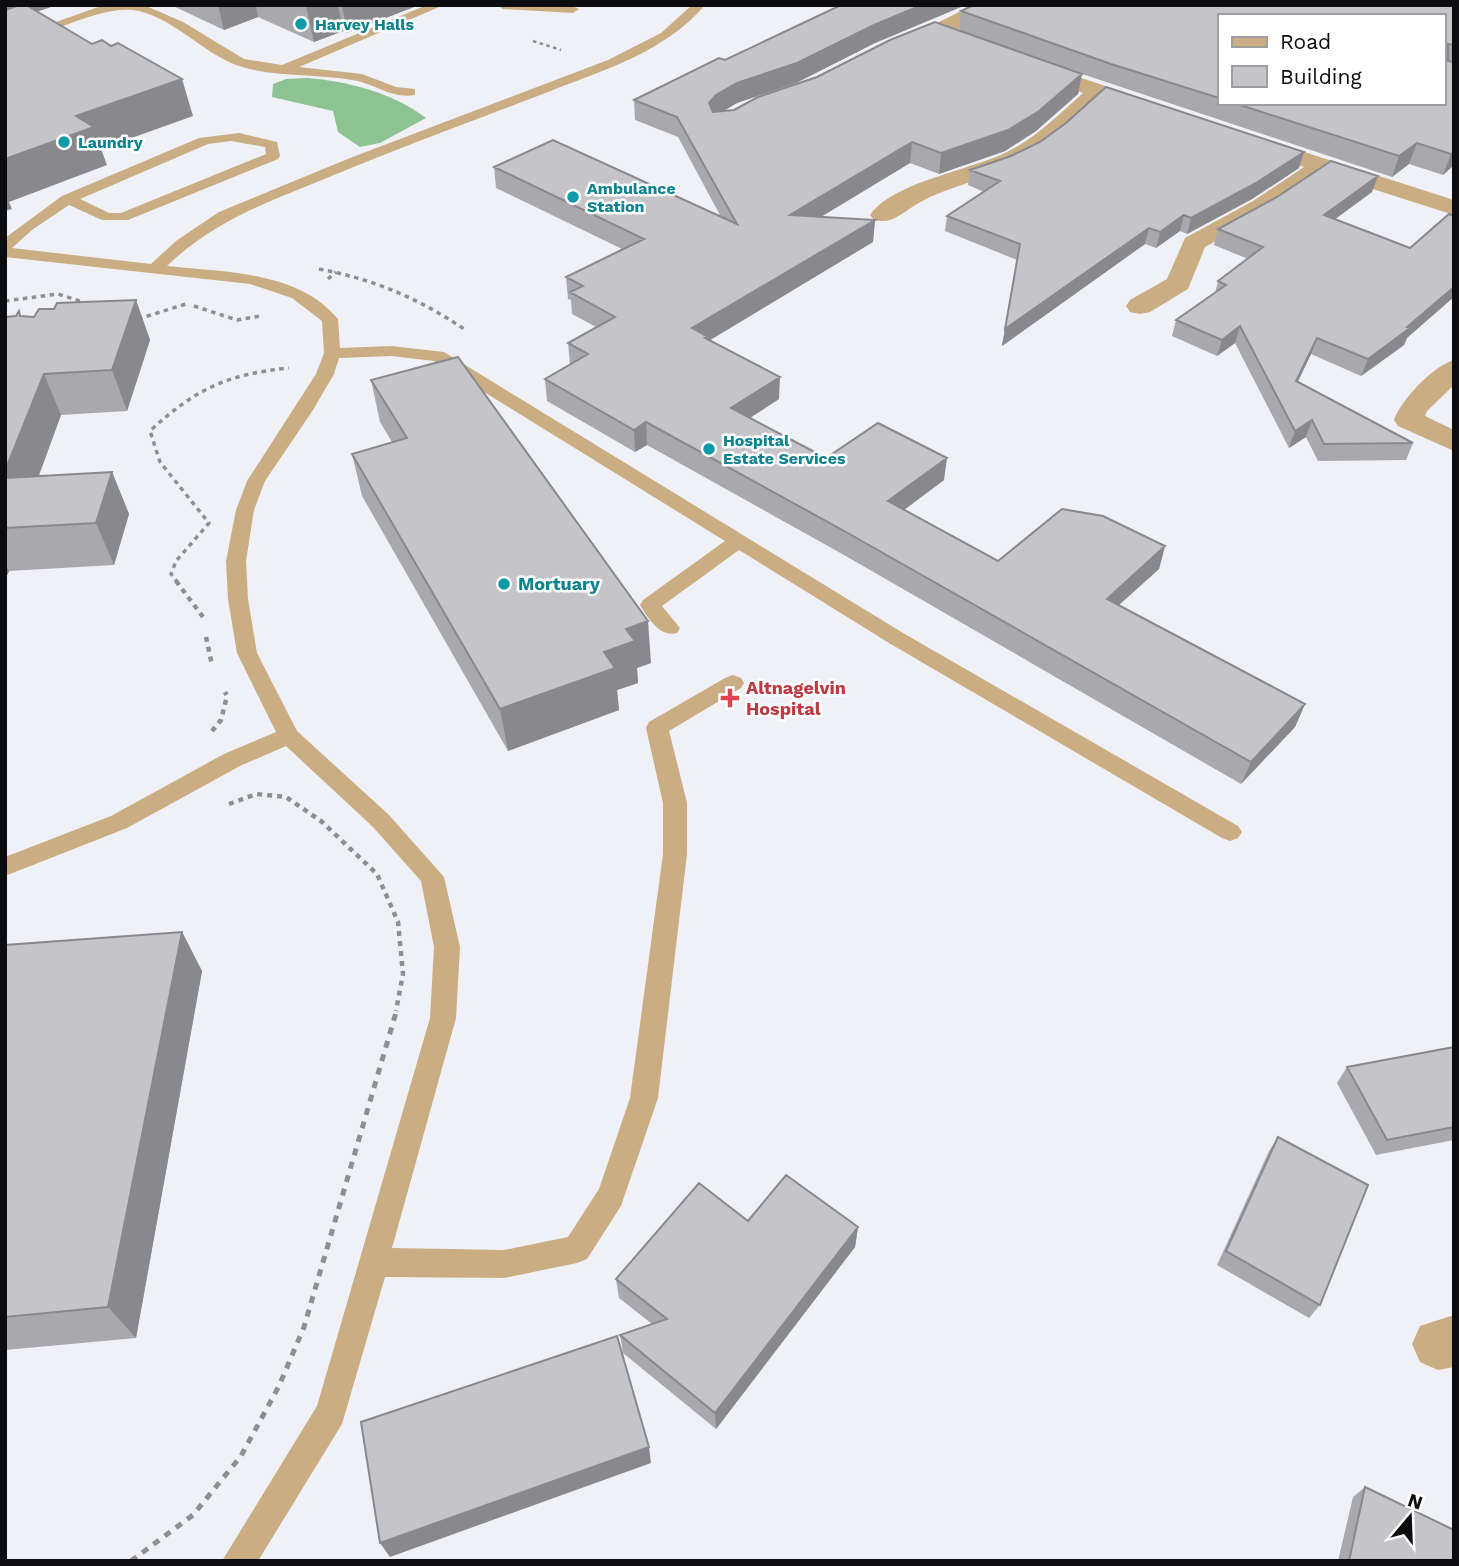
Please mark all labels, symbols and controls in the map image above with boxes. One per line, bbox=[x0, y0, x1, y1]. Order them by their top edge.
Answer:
legend bbox=[1218, 14, 1445, 105]
place label: Harvey Halls bbox=[315, 15, 415, 34]
marker: Harvey Halls bbox=[293, 16, 309, 32]
text: Road bbox=[1280, 29, 1331, 54]
text: Building bbox=[1280, 64, 1362, 89]
place label: Laundry bbox=[78, 133, 144, 152]
marker: Laundry bbox=[56, 134, 72, 150]
place label: Ambulance Station bbox=[587, 179, 676, 216]
marker: Ambulance Station bbox=[565, 189, 581, 205]
place label: Hospital Estate Services bbox=[723, 431, 846, 468]
marker: Hospital Estate Services bbox=[701, 441, 717, 457]
place label: Mortuary bbox=[518, 573, 601, 594]
marker: Mortuary bbox=[496, 576, 512, 592]
place label: Altnagelvin Hospital bbox=[746, 677, 846, 719]
marker: Altnagelvin Hospital bbox=[720, 688, 740, 708]
north arrow bbox=[1375, 1482, 1445, 1552]
text: N bbox=[1405, 1488, 1426, 1515]

